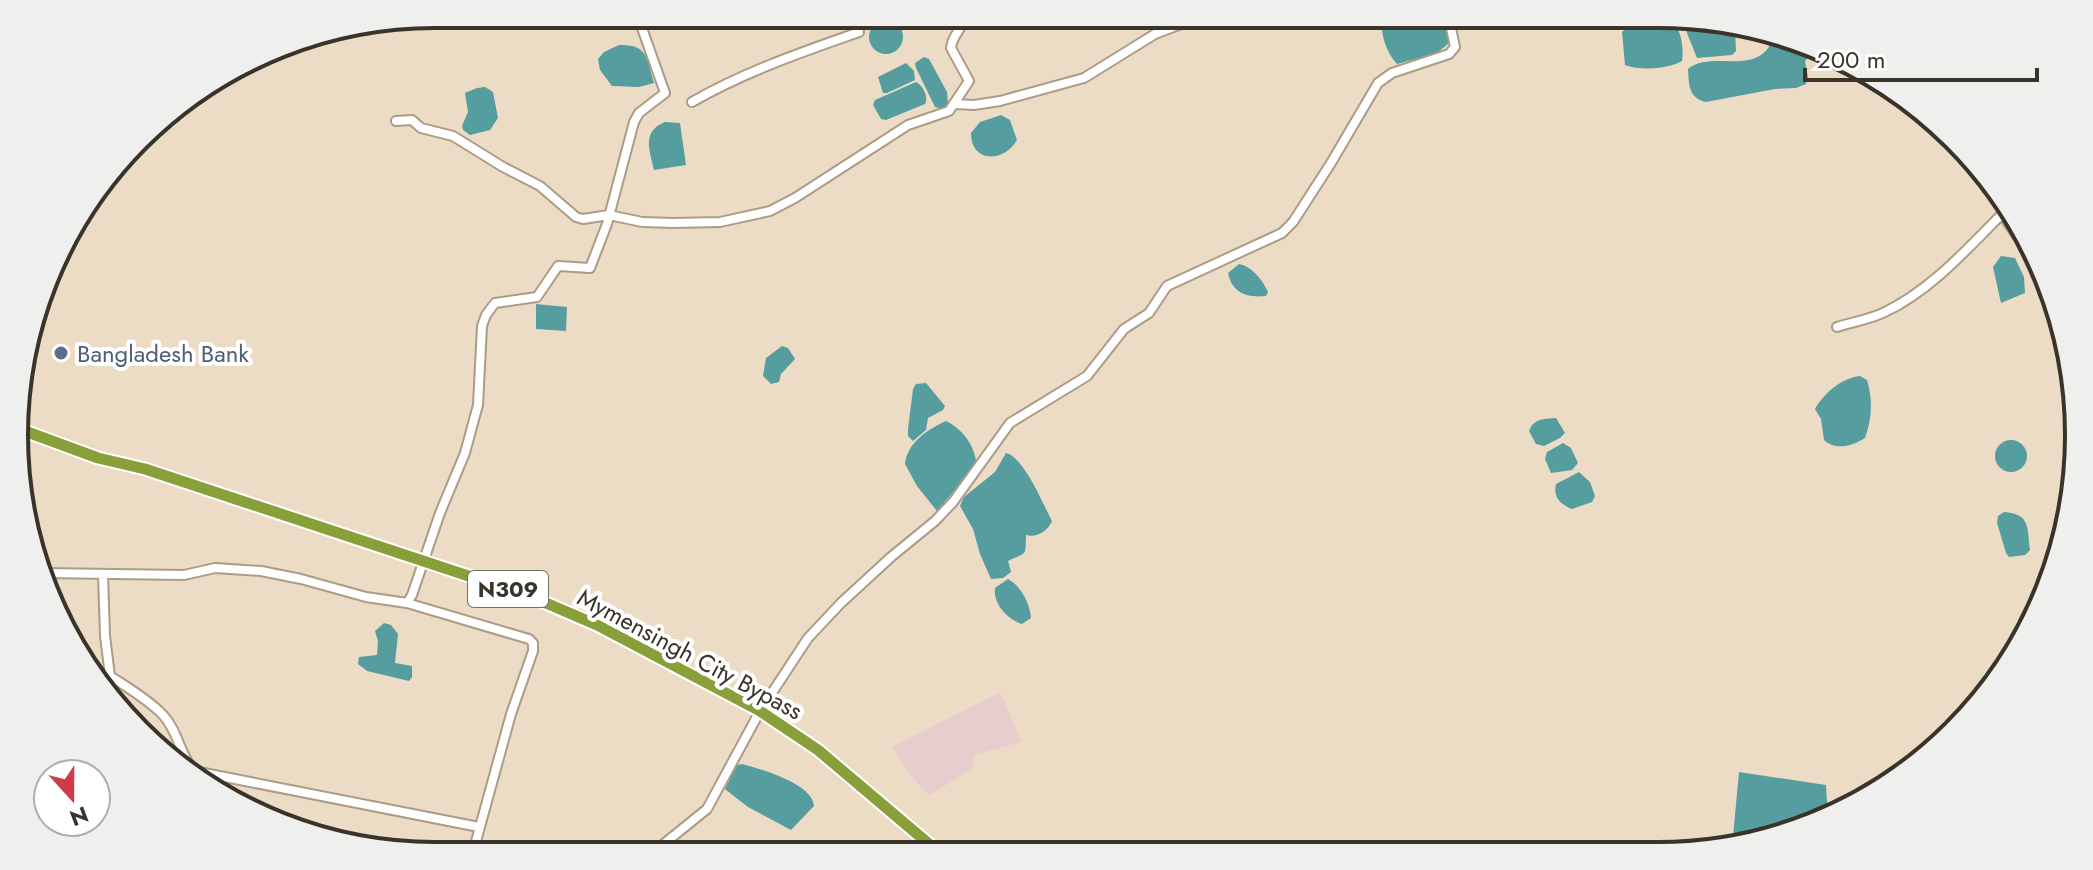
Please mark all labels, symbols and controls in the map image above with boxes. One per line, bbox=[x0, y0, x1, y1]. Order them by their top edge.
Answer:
scale bar bbox=[1805, 32, 2037, 82]
text: 200 m bbox=[1817, 42, 1885, 77]
place label: Bangladesh Bank bbox=[77, 336, 249, 371]
marker: Bangladesh Bank bbox=[52, 344, 70, 362]
road number: N309 bbox=[468, 571, 548, 607]
street label: Mymensingh City Bypass bbox=[571, 580, 809, 728]
north arrow bbox=[32, 758, 112, 838]
text: N bbox=[65, 799, 93, 835]

